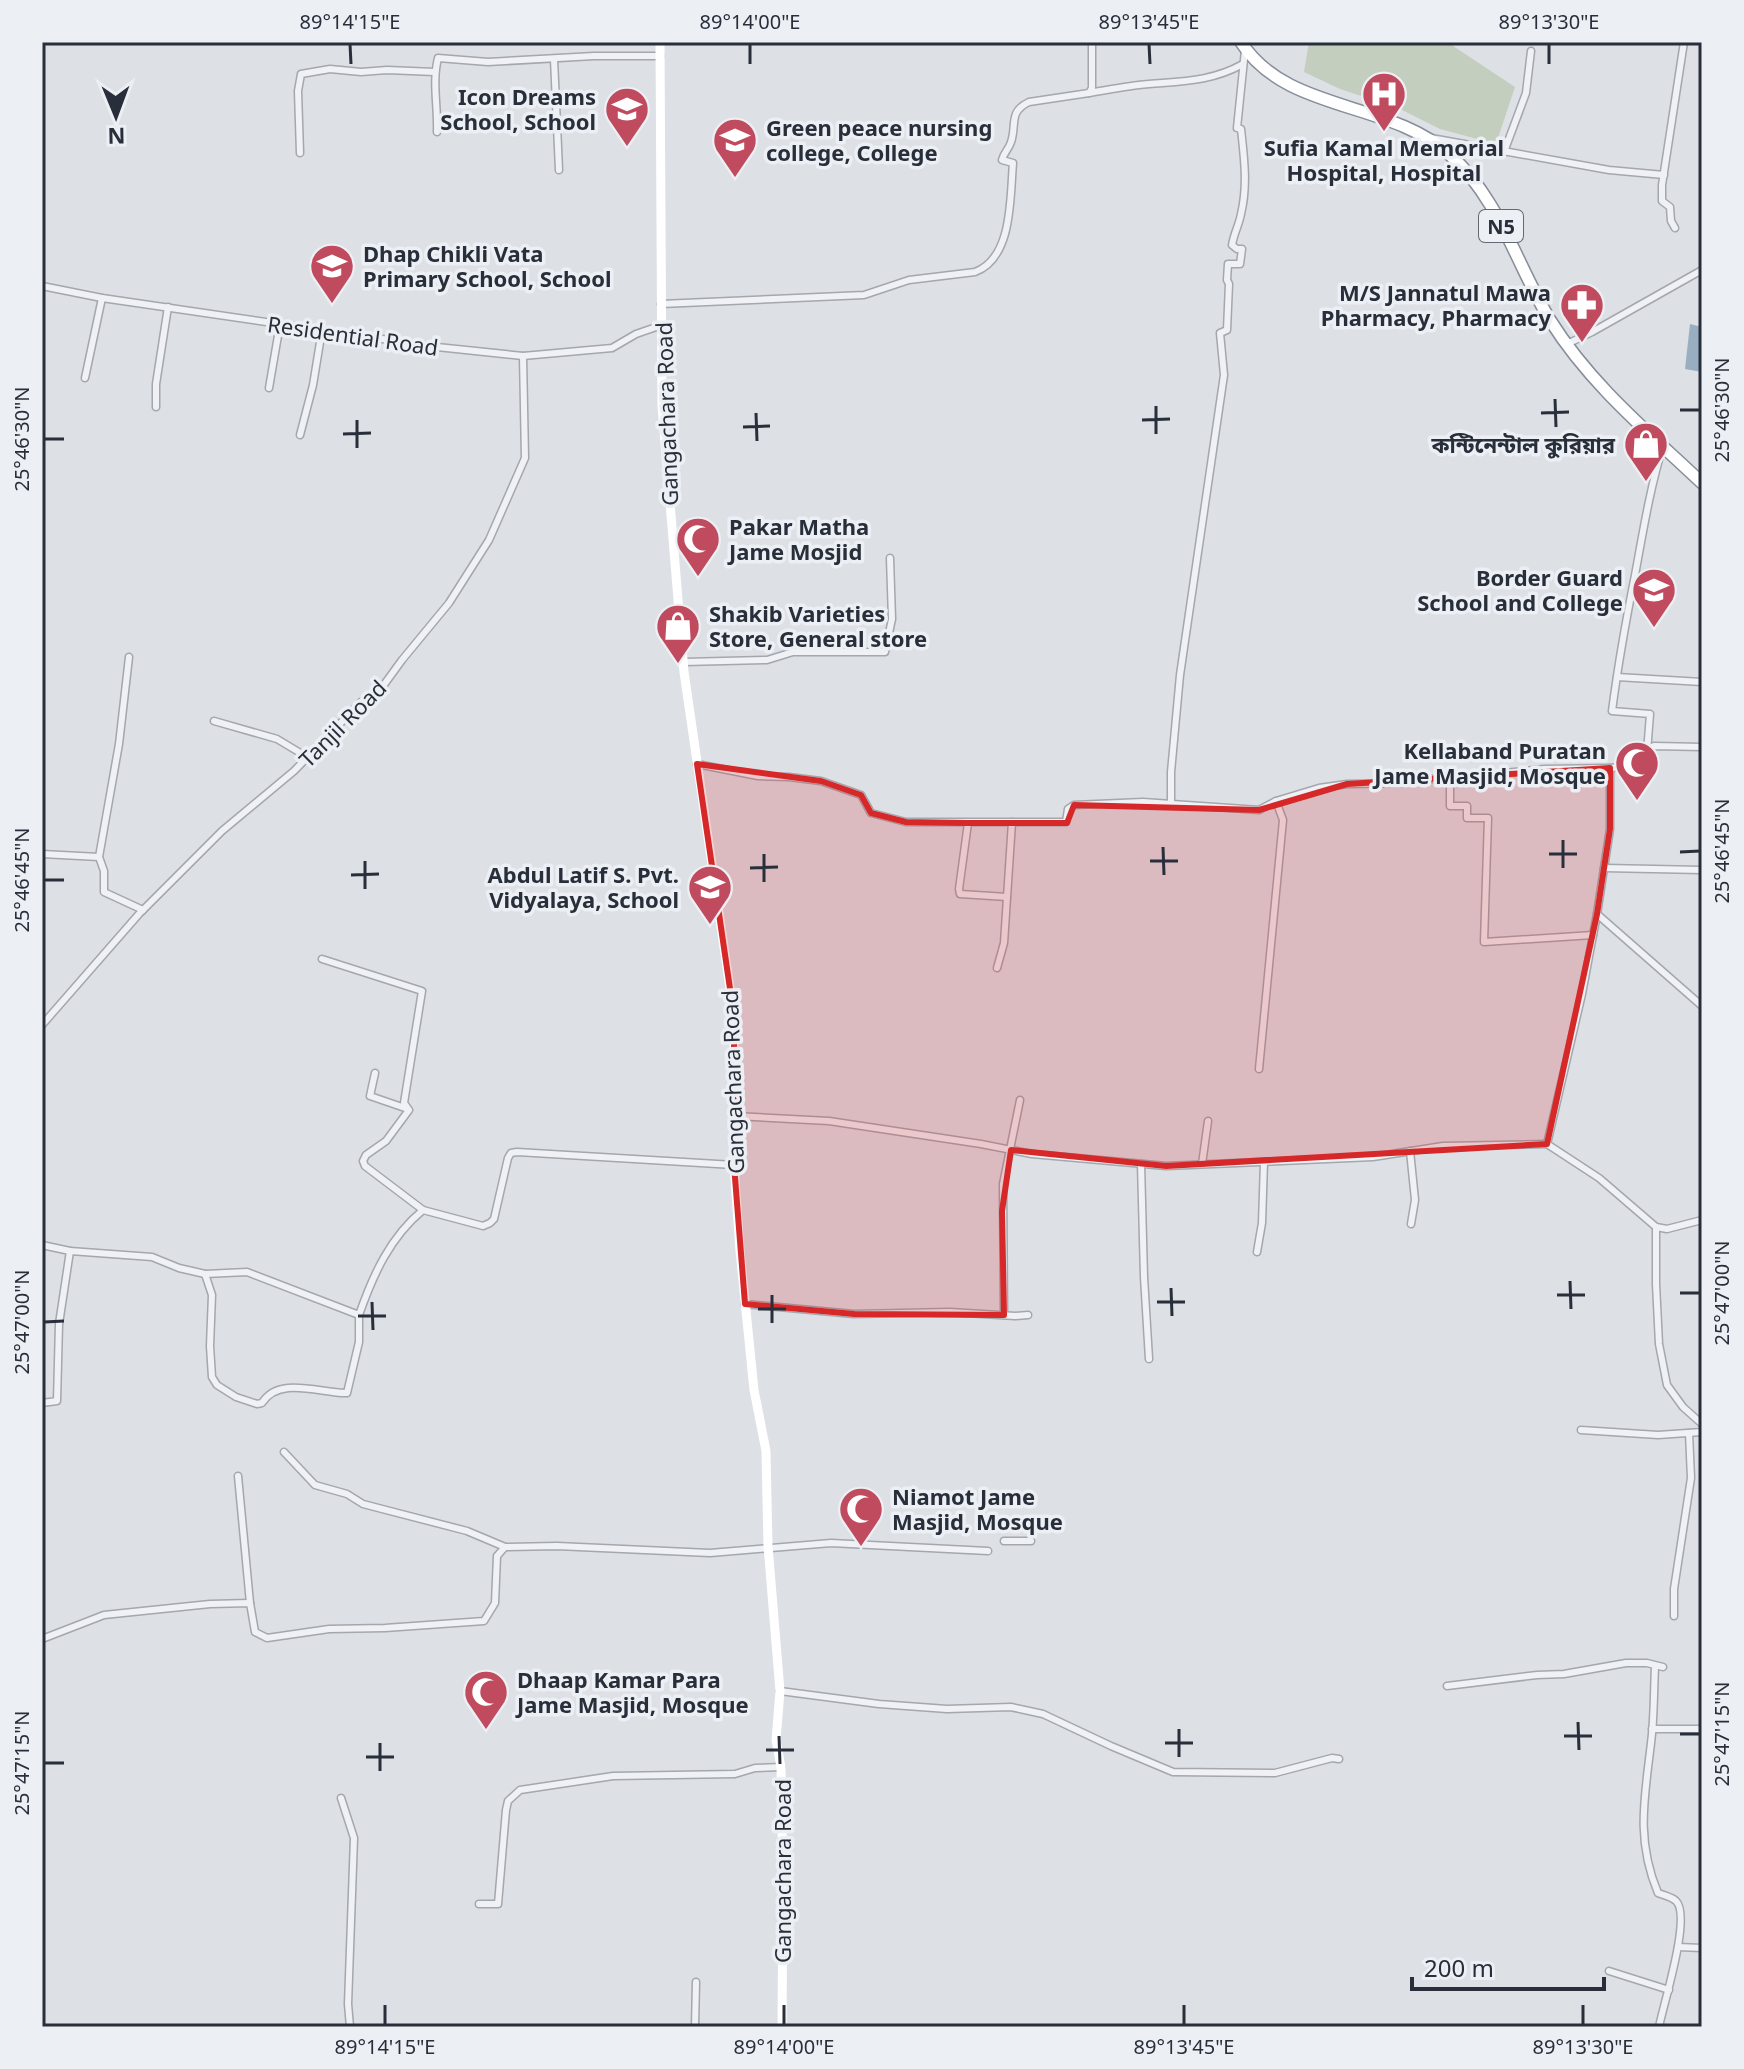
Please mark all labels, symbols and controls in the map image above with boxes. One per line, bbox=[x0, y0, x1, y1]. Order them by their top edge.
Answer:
text: 89°14'15"E bbox=[300, 8, 400, 35]
text: 89°14'00"E bbox=[700, 8, 800, 35]
text: 89°13'45"E bbox=[1099, 8, 1199, 35]
text: 89°13'30"E bbox=[1499, 8, 1599, 35]
hospital icon: Sufia Kamal Memorial Hospital, Hospital bbox=[1360, 70, 1408, 133]
north arrow bbox=[76, 76, 156, 156]
place label: Icon Dreams School, School bbox=[440, 81, 596, 136]
school or university icon: Icon Dreams School, School bbox=[603, 85, 651, 148]
place label: Green peace nursing college, College bbox=[766, 112, 992, 167]
school or university icon: Green peace nursing college, College bbox=[711, 116, 759, 179]
text: N bbox=[107, 122, 126, 152]
place label: Sufia Kamal Memorial Hospital, Hospital bbox=[1264, 132, 1504, 187]
road number: N5 bbox=[1479, 210, 1523, 242]
place label: Dhap Chikli Vata Primary School, School bbox=[363, 238, 611, 293]
school or university icon: Dhap Chikli Vata Primary School, School bbox=[308, 242, 356, 305]
place label: M/S Jannatul Mawa Pharmacy, Pharmacy bbox=[1321, 277, 1551, 332]
pharmacy icon: M/S Jannatul Mawa Pharmacy, Pharmacy bbox=[1558, 281, 1606, 344]
street label: Residential Road bbox=[266, 308, 440, 362]
street label: Gangachara Road bbox=[648, 322, 684, 506]
text: 25°46'30"N bbox=[1708, 357, 1735, 463]
text: 25°46'30"N bbox=[8, 386, 35, 492]
shop icon: কন্টিনেন্টাল কুরিয়ার bbox=[1622, 420, 1670, 483]
place label: কন্টিনেন্টাল কুরিয়ার bbox=[1431, 429, 1616, 459]
place label: Pakar Matha Jame Mosjid bbox=[727, 511, 869, 566]
mosque icon: Pakar Matha Jame Mosjid bbox=[674, 515, 722, 578]
place label: Border Guard School and College bbox=[1417, 562, 1623, 617]
school or university icon: Border Guard School and College bbox=[1630, 566, 1678, 629]
place label: Shakib Varieties Store, General store bbox=[709, 598, 927, 653]
shop icon: Shakib Varieties Store, General store bbox=[654, 602, 702, 665]
street label: Tanjil Road bbox=[292, 673, 392, 773]
place label: Kellaband Puratan Jame Masjid, Mosque bbox=[1372, 735, 1606, 790]
mosque icon: Kellaband Puratan Jame Masjid, Mosque bbox=[1613, 739, 1661, 802]
text: 25°46'45"N bbox=[1708, 798, 1735, 904]
text: 25°46'45"N bbox=[8, 827, 35, 933]
place label: Abdul Latif S. Pvt. Vidyalaya, School bbox=[488, 859, 679, 914]
school or university icon: Abdul Latif S. Pvt. Vidyalaya, School bbox=[686, 863, 734, 926]
street label: Gangachara Road bbox=[714, 990, 750, 1174]
text: 25°47'00"N bbox=[1708, 1240, 1735, 1346]
text: 25°47'00"N bbox=[8, 1269, 35, 1375]
place label: Niamot Jame Masjid, Mosque bbox=[892, 1481, 1063, 1536]
mosque icon: Niamot Jame Masjid, Mosque bbox=[837, 1485, 885, 1548]
place label: Dhaap Kamar Para Jame Masjid, Mosque bbox=[515, 1664, 749, 1719]
mosque icon: Dhaap Kamar Para Jame Masjid, Mosque bbox=[462, 1668, 510, 1731]
text: 25°47'15"N bbox=[1708, 1681, 1735, 1787]
text: 25°47'15"N bbox=[8, 1710, 35, 1816]
street label: Gangachara Road bbox=[767, 1779, 797, 1963]
scale bar bbox=[1412, 1941, 1604, 1991]
text: 200 m bbox=[1424, 1951, 1494, 1984]
text: 89°14'15"E bbox=[335, 2033, 435, 2060]
text: 89°14'00"E bbox=[734, 2033, 834, 2060]
text: 89°13'45"E bbox=[1134, 2033, 1234, 2060]
text: 89°13'30"E bbox=[1533, 2033, 1633, 2060]

